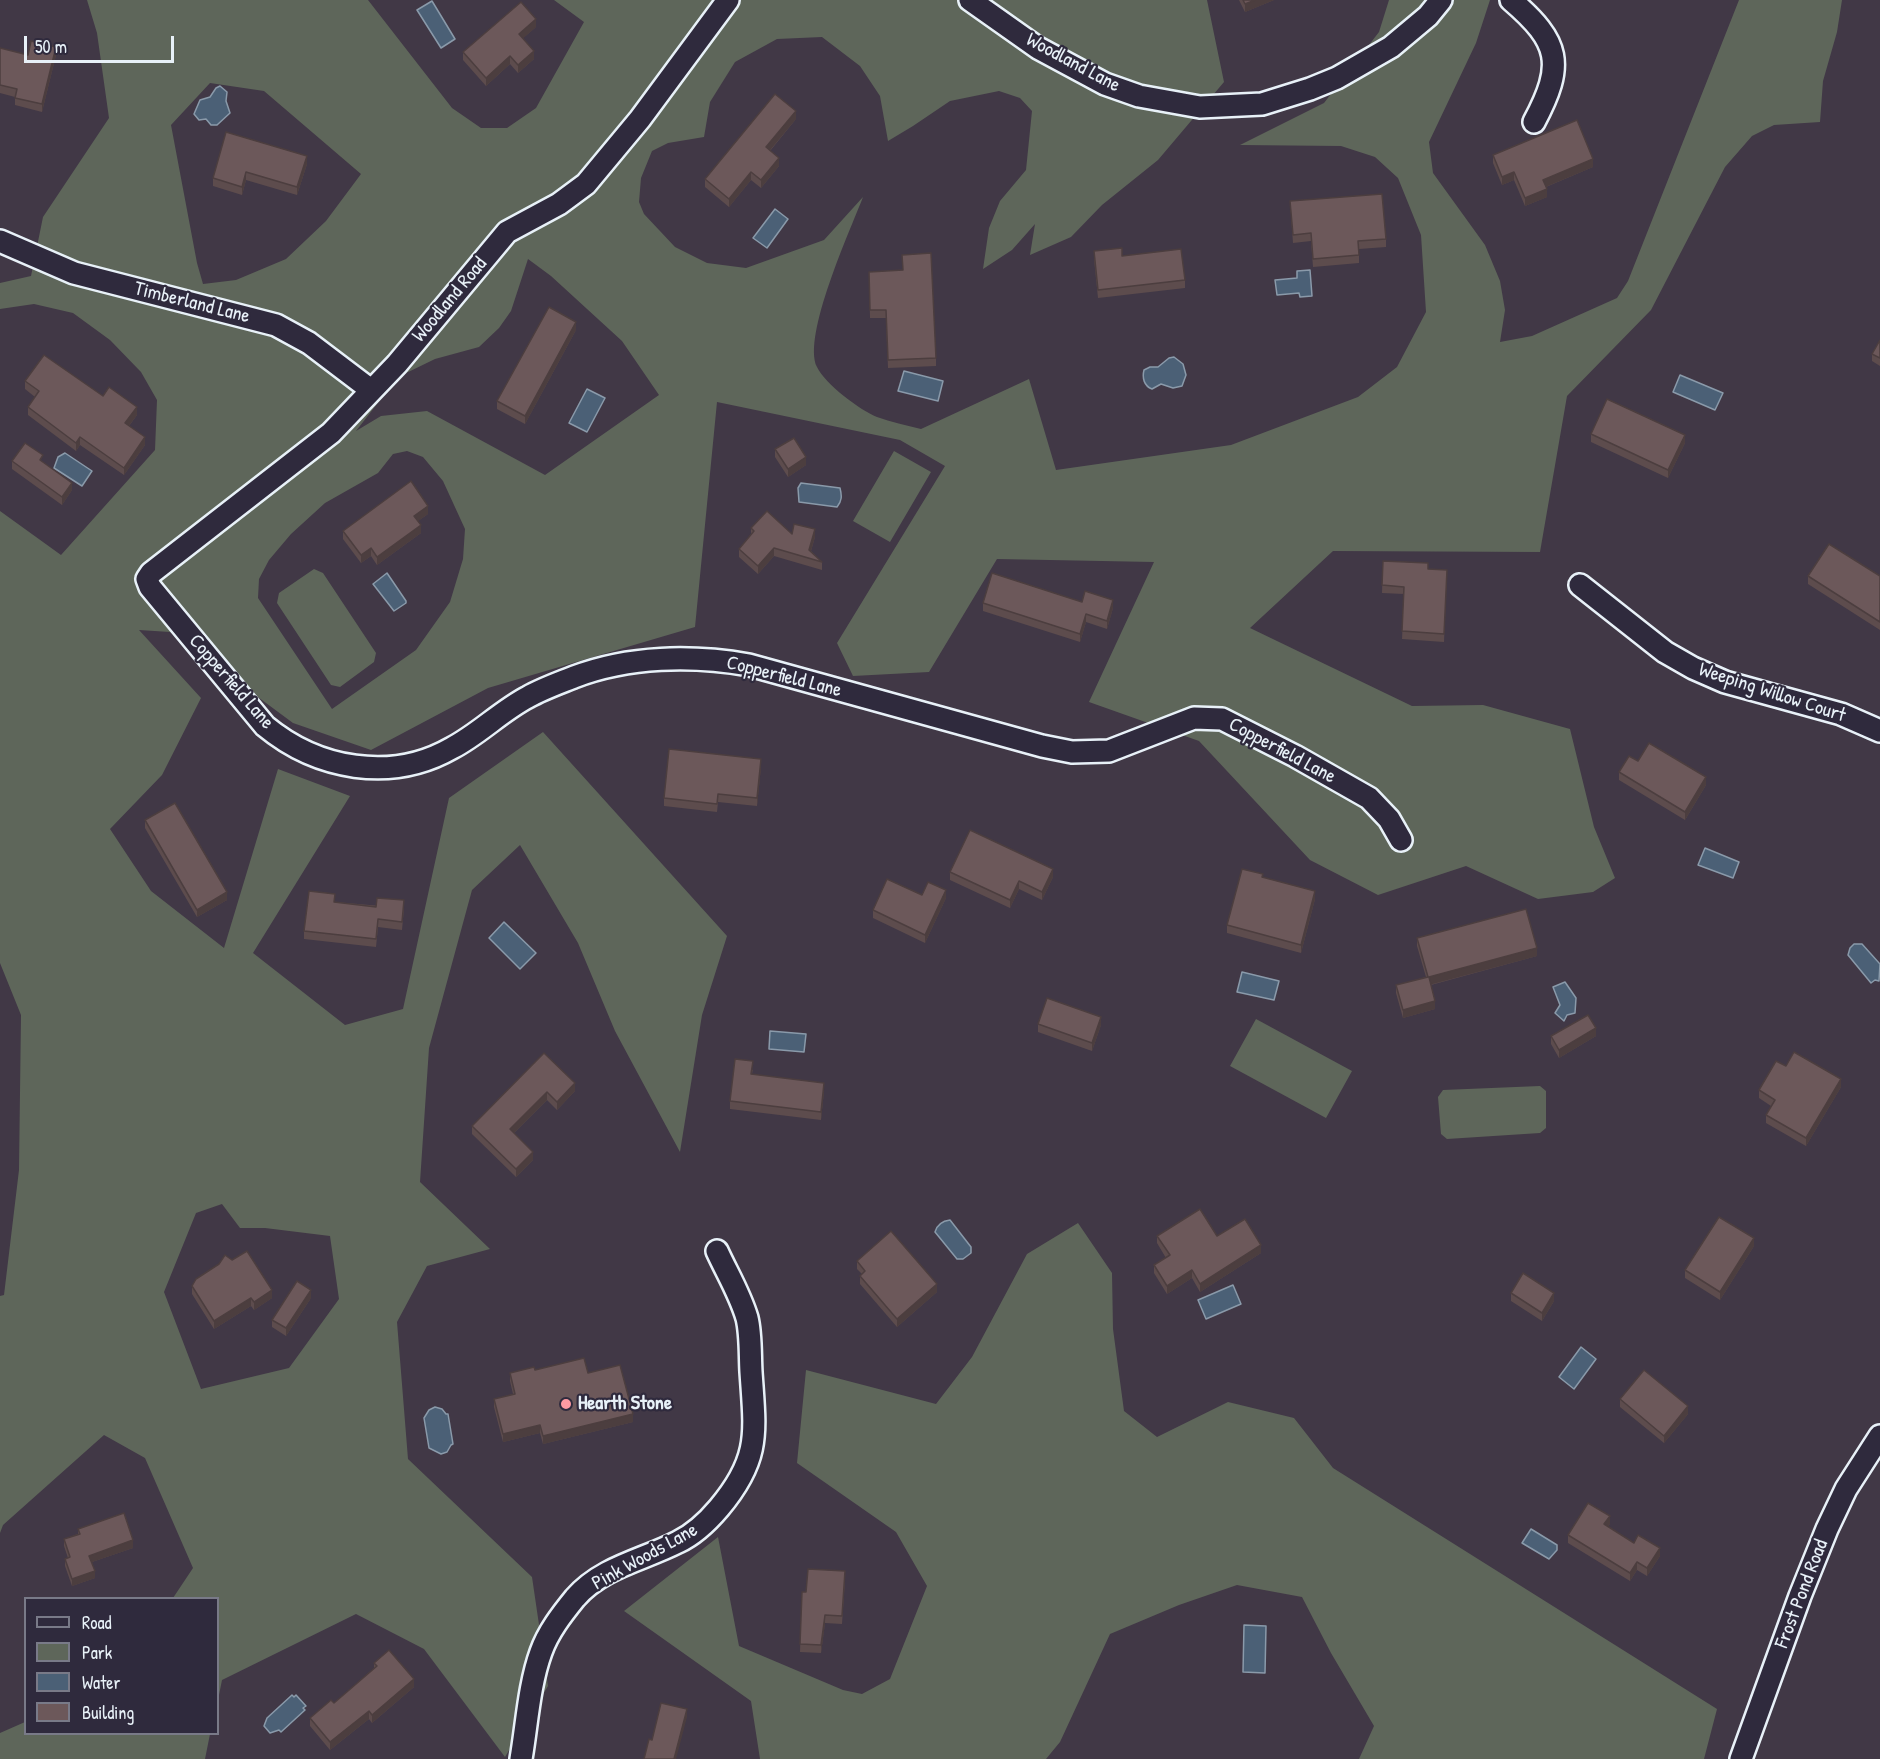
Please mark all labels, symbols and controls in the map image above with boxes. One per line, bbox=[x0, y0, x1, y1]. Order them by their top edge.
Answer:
scale bar bbox=[27, 24, 177, 62]
street label: Woodland Lane bbox=[1022, 28, 1124, 98]
text: 50 m bbox=[35, 34, 67, 59]
street label: Woodland Road bbox=[408, 253, 492, 347]
street label: Timberland Lane bbox=[132, 277, 252, 329]
street label: Copperfield Lane bbox=[183, 630, 279, 734]
street label: Copperfield Lane bbox=[724, 651, 844, 703]
street label: Weeping Willow Court bbox=[1696, 658, 1848, 728]
street label: Copperfield Lane bbox=[1224, 713, 1340, 789]
place label: Hearth Stone bbox=[578, 1392, 672, 1416]
marker: Hearth Stone bbox=[559, 1397, 573, 1411]
street label: Pink Woods Lane bbox=[588, 1518, 702, 1596]
street label: Frost Pond Road bbox=[1770, 1536, 1834, 1652]
legend bbox=[24, 1597, 219, 1735]
text: Road bbox=[82, 1610, 112, 1635]
text: Park bbox=[82, 1640, 112, 1665]
text: Water bbox=[82, 1670, 120, 1695]
text: Building bbox=[82, 1700, 134, 1725]

